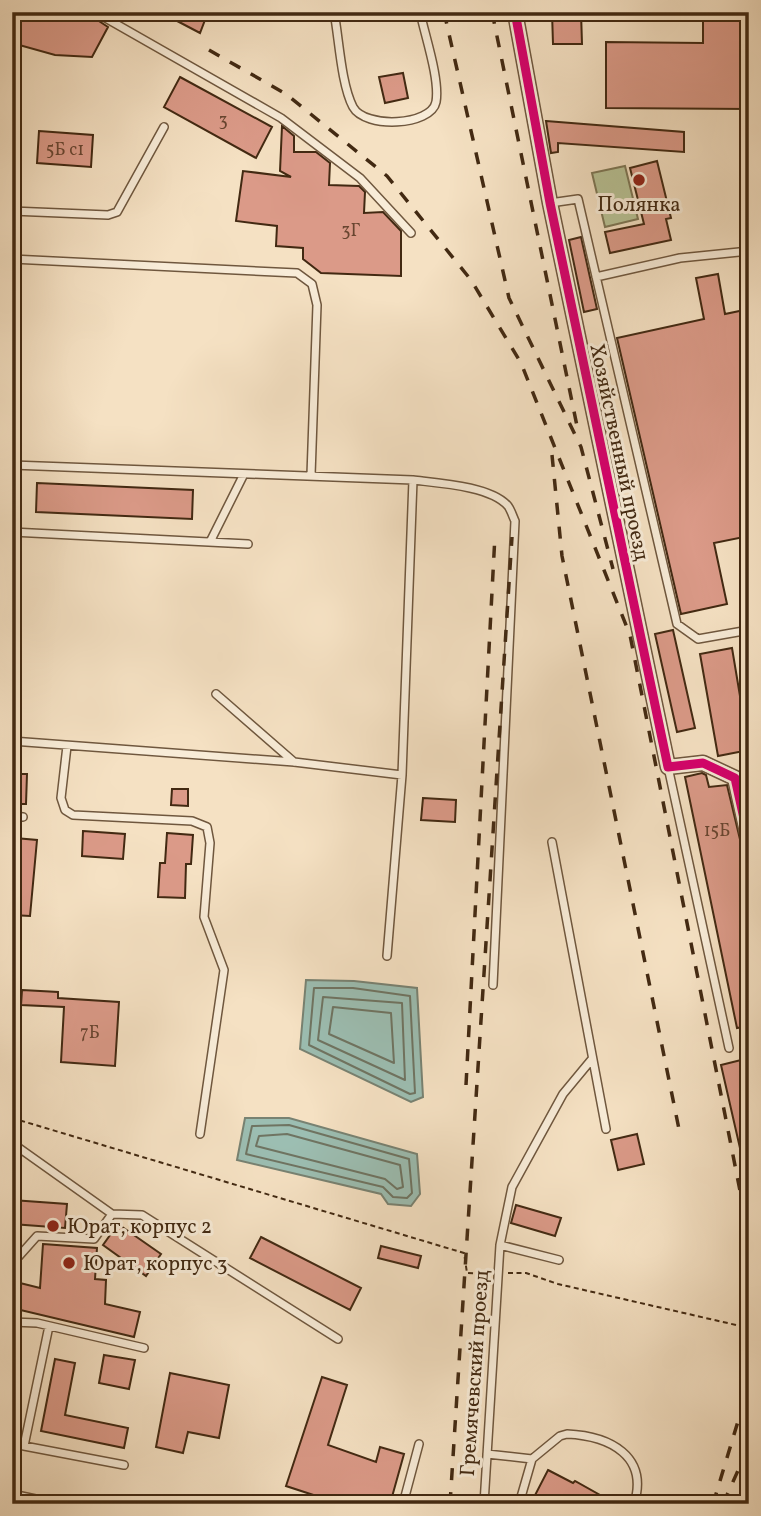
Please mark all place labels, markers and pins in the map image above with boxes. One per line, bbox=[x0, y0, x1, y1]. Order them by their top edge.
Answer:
marker: Полянка bbox=[631, 172, 647, 188]
place label: Полянка bbox=[597, 191, 681, 220]
place label: Юрат, корпус 2 bbox=[67, 1213, 212, 1242]
marker: Юрат, корпус 2 bbox=[45, 1218, 61, 1234]
place label: Юрат, корпус 3 bbox=[83, 1250, 228, 1279]
marker: Юрат, корпус 3 bbox=[61, 1255, 77, 1271]

